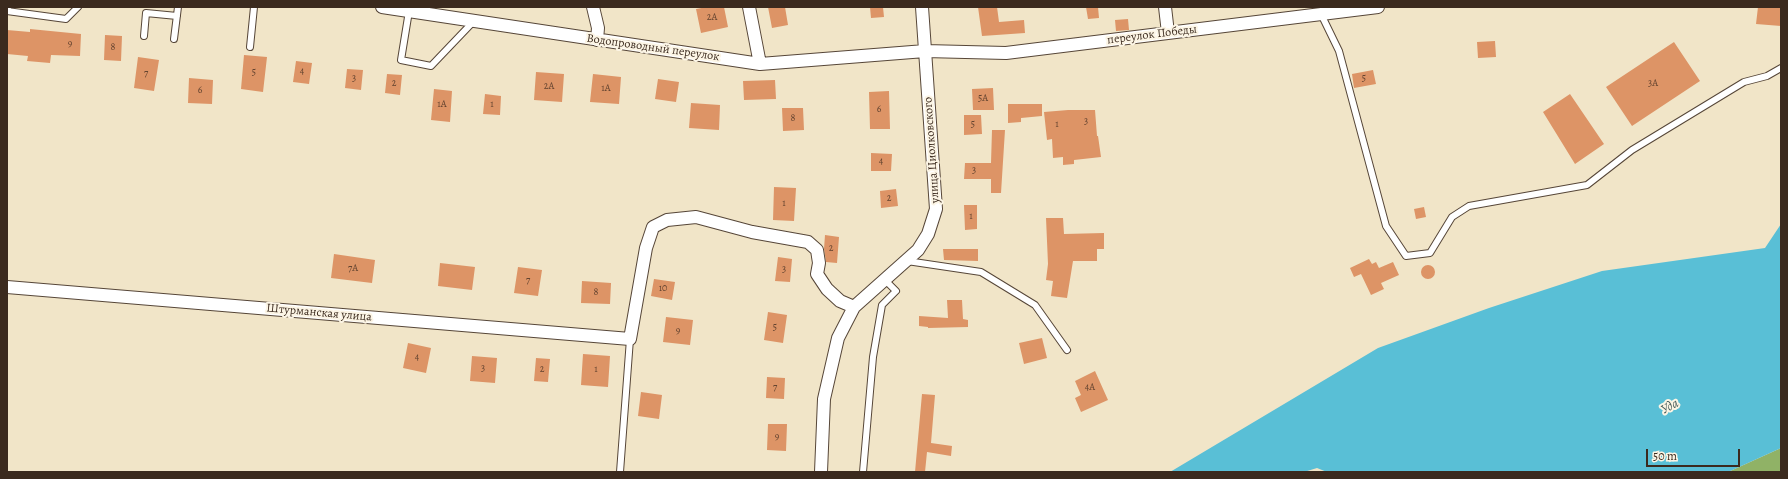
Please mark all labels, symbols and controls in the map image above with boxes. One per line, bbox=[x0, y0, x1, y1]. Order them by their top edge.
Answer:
house number: 2А bbox=[707, 12, 717, 24]
street label: переулок Победы bbox=[1106, 22, 1198, 48]
street label: Водопроводный переулок bbox=[586, 32, 720, 64]
house number: 9 bbox=[68, 38, 72, 50]
house number: 8 bbox=[111, 42, 115, 54]
house number: 4 bbox=[300, 66, 304, 78]
house number: 5 bbox=[252, 67, 256, 79]
house number: 7 bbox=[144, 68, 148, 80]
house number: 3 bbox=[352, 73, 356, 85]
house number: 5 bbox=[1362, 73, 1366, 85]
house number: 2 bbox=[392, 78, 396, 90]
house number: 3А bbox=[1648, 78, 1658, 90]
house number: 2А bbox=[544, 81, 554, 93]
house number: 1А bbox=[601, 83, 611, 95]
house number: 6 bbox=[198, 85, 202, 97]
house number: 5А bbox=[978, 93, 988, 105]
street label: улица Циолковского bbox=[921, 96, 943, 204]
house number: 1А bbox=[437, 99, 447, 111]
house number: 1 bbox=[490, 99, 494, 111]
house number: 6 bbox=[877, 104, 881, 116]
house number: 8 bbox=[791, 113, 795, 125]
house number: 3 bbox=[1084, 116, 1088, 128]
house number: 5 bbox=[971, 119, 975, 131]
house number: 1 bbox=[1055, 119, 1059, 131]
house number: 4 bbox=[879, 156, 883, 168]
house number: 3 bbox=[972, 165, 976, 177]
house number: 2 bbox=[887, 193, 891, 205]
house number: 1 bbox=[782, 198, 786, 210]
house number: 1 bbox=[969, 211, 973, 223]
house number: 2 bbox=[829, 243, 833, 255]
house number: 7А bbox=[348, 263, 358, 275]
house number: 3 bbox=[782, 264, 786, 276]
house number: 7 bbox=[526, 275, 530, 287]
house number: 10 bbox=[659, 283, 667, 295]
house number: 8 bbox=[594, 287, 598, 299]
street label: Штурманская улица bbox=[266, 301, 372, 325]
house number: 5 bbox=[773, 322, 777, 334]
house number: 9 bbox=[676, 325, 680, 337]
house number: 4 bbox=[415, 352, 419, 364]
house number: 3 bbox=[481, 363, 485, 375]
house number: 2 bbox=[540, 364, 544, 376]
house number: 1 bbox=[594, 364, 598, 376]
house number: 7 bbox=[773, 382, 777, 394]
house number: 4А bbox=[1085, 382, 1095, 394]
water label: Уда bbox=[1659, 396, 1681, 418]
house number: 9 bbox=[775, 431, 779, 443]
scale bar bbox=[1648, 441, 1742, 467]
text: 50 m bbox=[1653, 448, 1677, 464]

